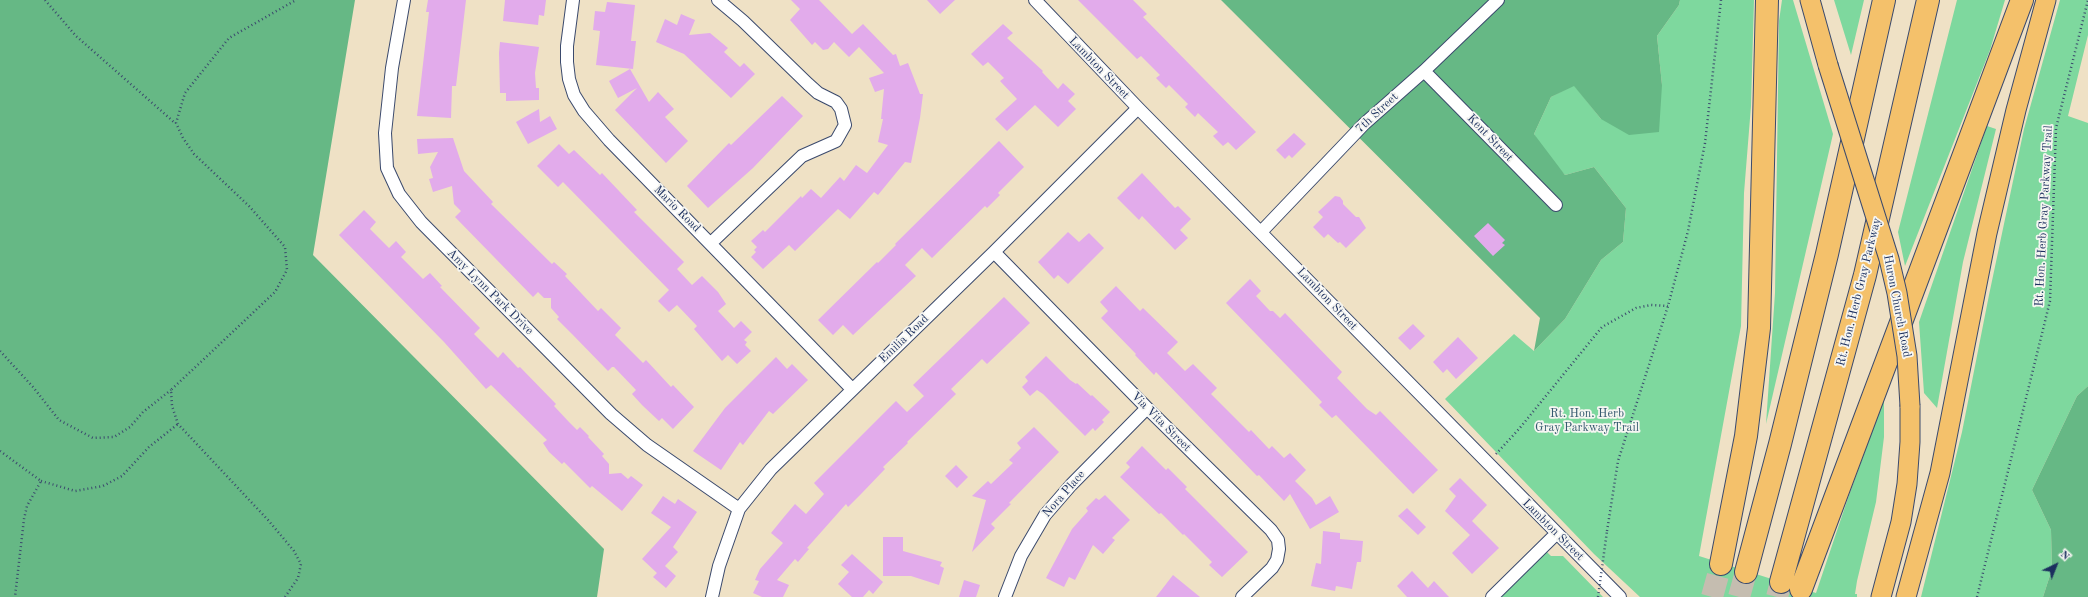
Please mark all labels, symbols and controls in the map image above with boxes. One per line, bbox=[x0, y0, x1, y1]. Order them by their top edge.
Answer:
street label: Lambton Street bbox=[1066, 34, 1132, 102]
street label: 7th Street bbox=[1353, 90, 1401, 136]
street label: Kent Street bbox=[1464, 111, 1516, 165]
street label: Rt. Hon. Herb Gray Parkway Trail bbox=[2032, 125, 2056, 307]
street label: Mario Road bbox=[651, 183, 703, 235]
street label: Rt. Hon. Herb Gray Parkway bbox=[1834, 216, 1884, 368]
street label: Amy Lynn Park Drive bbox=[444, 246, 536, 338]
street label: Huron Church Road bbox=[1880, 253, 1914, 359]
street label: Lambton Street bbox=[1294, 265, 1360, 333]
street label: Emilia Road bbox=[876, 312, 932, 366]
street label: Via Vita Street bbox=[1128, 389, 1194, 455]
park label: Rt. Hon. Herb Gray Parkway Trail bbox=[1535, 407, 1639, 435]
street label: Nora Place bbox=[1040, 468, 1088, 520]
street label: Lambton Street bbox=[1519, 496, 1587, 564]
north arrow bbox=[2036, 545, 2076, 585]
text: N bbox=[2058, 549, 2071, 563]

